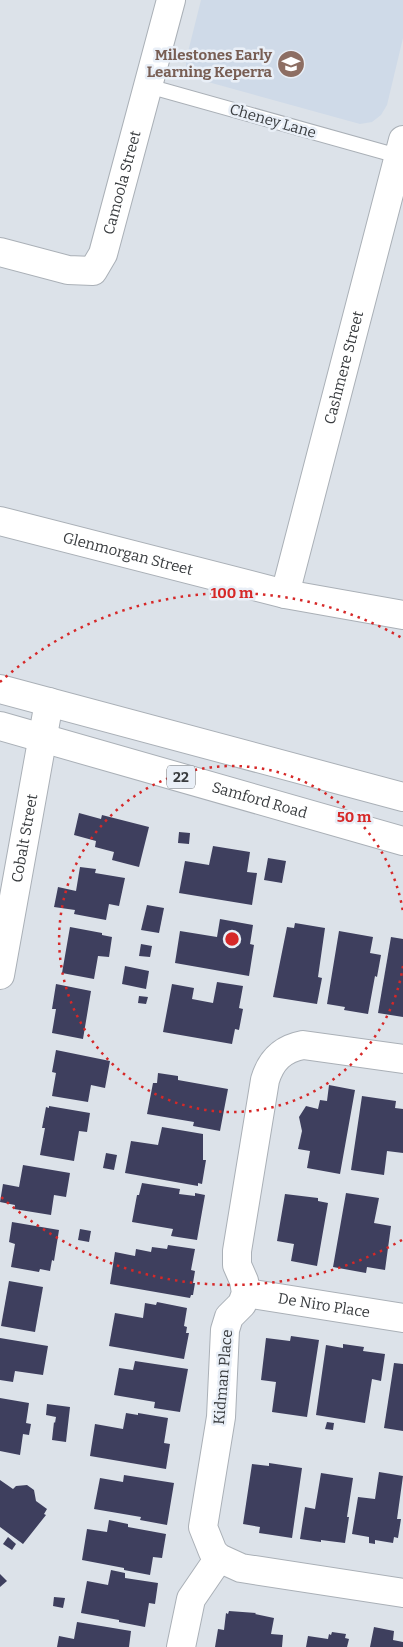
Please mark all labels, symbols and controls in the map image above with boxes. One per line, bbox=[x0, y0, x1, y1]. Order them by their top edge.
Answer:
place label: Milestones Early Learning Keperra bbox=[147, 46, 273, 81]
school or university icon: Milestones Early Learning Keperra bbox=[276, 49, 306, 79]
street label: Cheney Lane bbox=[228, 100, 318, 142]
street label: Camoola Street bbox=[100, 128, 145, 237]
street label: Cashmere Street bbox=[320, 308, 367, 426]
street label: Glenmorgan Street bbox=[61, 528, 195, 579]
text: 100 m bbox=[211, 584, 254, 602]
road number: 22 bbox=[167, 766, 195, 789]
street label: Samford Road bbox=[210, 778, 310, 822]
street label: Cobalt Street bbox=[8, 792, 41, 884]
text: 50 m bbox=[337, 808, 372, 826]
centre of rings bbox=[223, 930, 241, 948]
street label: De Niro Place bbox=[277, 1289, 371, 1322]
street label: Kidman Place bbox=[210, 1329, 236, 1425]

